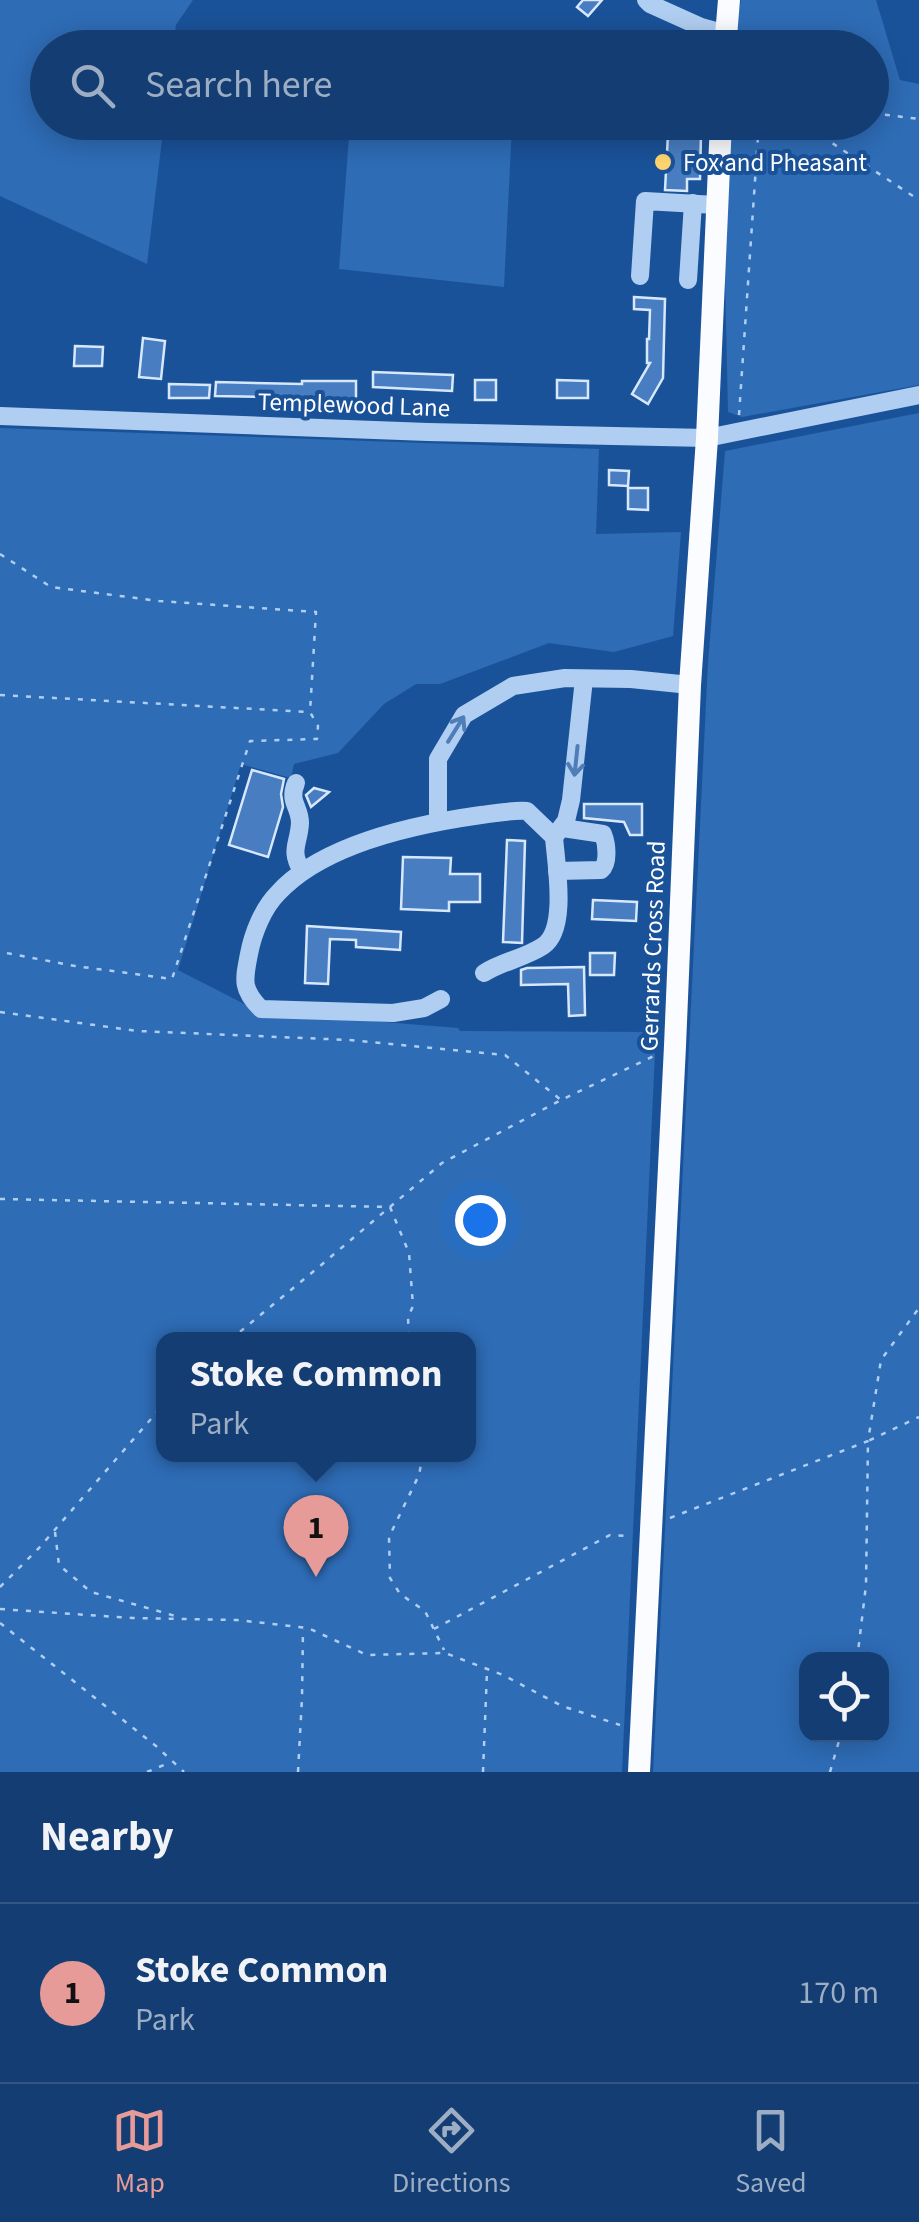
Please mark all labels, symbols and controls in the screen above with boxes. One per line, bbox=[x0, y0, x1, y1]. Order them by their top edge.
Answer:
search box bbox=[30, 30, 889, 140]
icon: search bbox=[65, 58, 120, 113]
text: Search here bbox=[145, 58, 332, 112]
place label: Fox and Pheasant bbox=[683, 145, 868, 181]
marker: Fox and Pheasant bbox=[652, 151, 674, 173]
street label: Templewood Lane bbox=[257, 384, 451, 426]
one-way arrow bbox=[446, 715, 467, 744]
one-way arrow bbox=[566, 744, 585, 776]
street label: Gerrards Cross Road bbox=[631, 840, 675, 1052]
your location bbox=[455, 1195, 506, 1246]
popup bbox=[156, 1332, 476, 1462]
text: Stoke Common bbox=[189, 1347, 443, 1401]
text: Park bbox=[189, 1401, 249, 1447]
pin: 1 bbox=[284, 1494, 348, 1577]
map controls bbox=[799, 1652, 889, 1742]
button: locate bbox=[799, 1652, 889, 1742]
text: Nearby bbox=[40, 1807, 174, 1867]
text: Stoke Common bbox=[135, 1943, 388, 1997]
text: 1 bbox=[64, 1970, 81, 2016]
text: 170 m bbox=[798, 1970, 879, 2016]
text: Park bbox=[135, 1997, 195, 2043]
tab: Map bbox=[112, 2103, 167, 2203]
tab: Directions bbox=[392, 2103, 511, 2203]
tab: Saved bbox=[735, 2103, 807, 2203]

